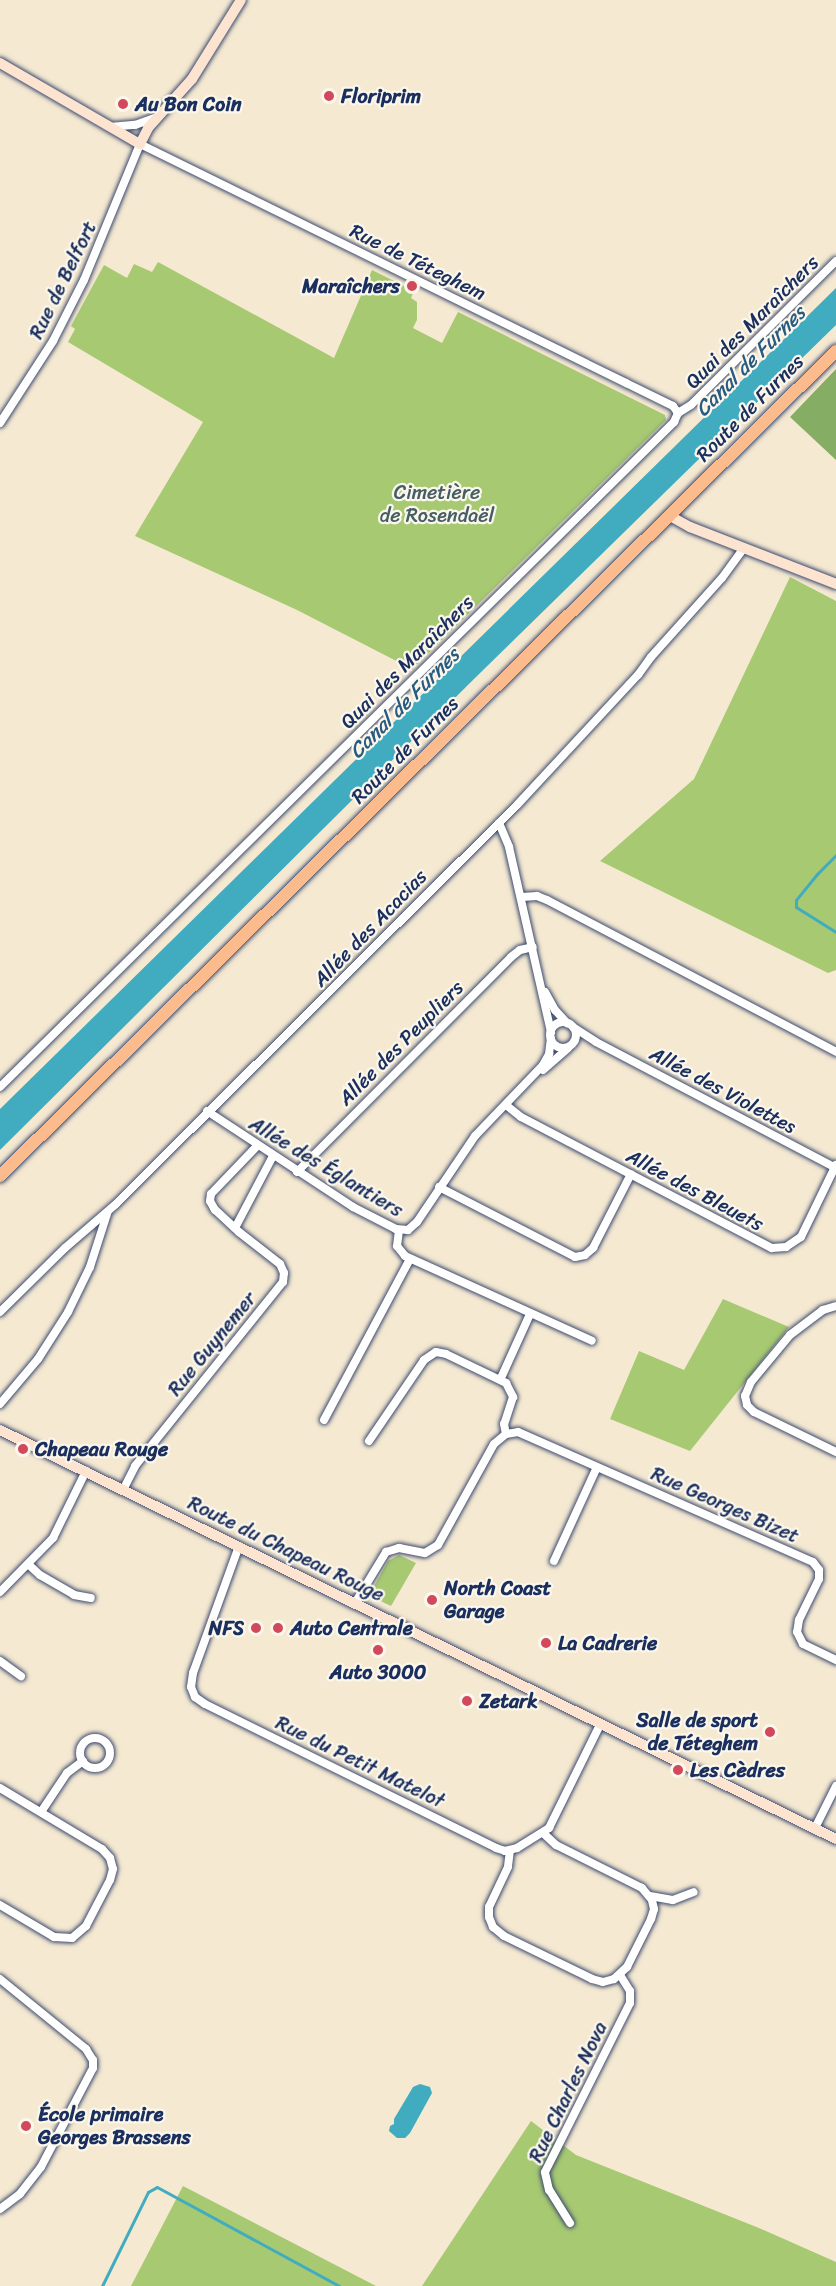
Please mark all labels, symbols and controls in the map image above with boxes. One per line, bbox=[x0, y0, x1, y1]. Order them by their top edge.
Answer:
place label: Floriprim bbox=[341, 84, 421, 108]
marker: Floriprim bbox=[322, 89, 336, 103]
place label: Au Bon Coin bbox=[135, 92, 242, 116]
marker: Au Bon Coin bbox=[116, 97, 130, 111]
street label: Rue de Belfort bbox=[24, 217, 102, 343]
street label: Rue de Téteghem bbox=[346, 219, 490, 305]
street label: Quai des Maraîchers bbox=[681, 251, 823, 393]
place label: Maraîchers bbox=[302, 274, 400, 298]
marker: Maraîchers bbox=[405, 279, 419, 293]
water label: Canal de Furnes bbox=[689, 300, 811, 422]
street label: Route de Furnes bbox=[691, 349, 809, 467]
park label: Cimetière de Rosendaël bbox=[379, 481, 495, 528]
street label: Quai des Maraîchers bbox=[336, 591, 478, 733]
water label: Canal de Furnes bbox=[343, 642, 465, 764]
street label: Route de Furnes bbox=[346, 691, 464, 809]
street label: Allée des Acacias bbox=[308, 865, 432, 991]
street label: Allée des Peupliers bbox=[333, 975, 469, 1111]
street label: Allée des Violettes bbox=[645, 1041, 801, 1139]
street label: Allée des Églantiers bbox=[245, 1112, 407, 1222]
street label: Allée des Bleuets bbox=[623, 1144, 767, 1236]
street label: Rue Guynemer bbox=[163, 1287, 261, 1401]
place label: Chapeau Rouge bbox=[35, 1437, 168, 1461]
marker: Chapeau Rouge bbox=[16, 1442, 30, 1456]
street label: Rue Georges Bizet bbox=[647, 1462, 803, 1548]
street label: Route du Chapeau Rouge bbox=[184, 1491, 388, 1607]
place label: North Coast Garage bbox=[444, 1576, 551, 1623]
marker: North Coast Garage bbox=[425, 1593, 439, 1607]
place label: NFS bbox=[209, 1616, 244, 1640]
place label: Auto Centrale bbox=[290, 1616, 414, 1640]
marker: NFS bbox=[249, 1621, 263, 1635]
marker: Auto Centrale bbox=[271, 1621, 285, 1635]
place label: La Cadrerie bbox=[558, 1631, 658, 1655]
marker: La Cadrerie bbox=[539, 1636, 553, 1650]
marker: Auto 3000 bbox=[371, 1643, 385, 1657]
place label: Auto 3000 bbox=[330, 1660, 426, 1684]
place label: Zetark bbox=[479, 1689, 538, 1713]
marker: Zetark bbox=[460, 1694, 474, 1708]
place label: Salle de sport de Téteghem bbox=[636, 1708, 758, 1755]
street label: Rue du Petit Matelot bbox=[272, 1711, 448, 1813]
marker: Salle de sport de Téteghem bbox=[763, 1725, 777, 1739]
place label: Les Cèdres bbox=[690, 1758, 784, 1782]
marker: Les Cèdres bbox=[671, 1763, 685, 1777]
street label: Rue Charles Nova bbox=[524, 2018, 612, 2166]
place label: École primaire Georges Brassens bbox=[38, 2102, 191, 2149]
marker: École primaire Georges Brassens bbox=[19, 2119, 33, 2133]

